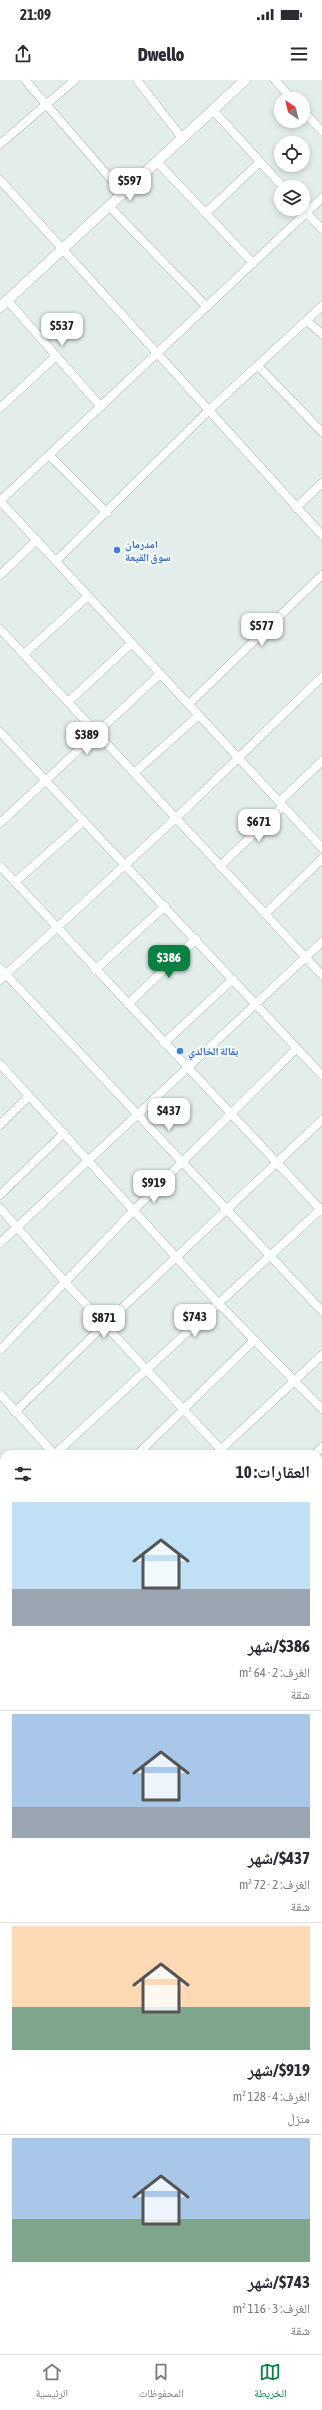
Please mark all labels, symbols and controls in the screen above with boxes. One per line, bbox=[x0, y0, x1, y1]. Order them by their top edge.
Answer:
text: 21:09 bbox=[20, 6, 51, 23]
icon: share bbox=[12, 43, 34, 65]
icon: menu bbox=[288, 43, 310, 65]
text: Dwello bbox=[138, 44, 184, 65]
north arrow bbox=[274, 92, 310, 128]
map controls bbox=[274, 92, 310, 216]
button: locate bbox=[274, 136, 310, 172]
pin: $597 bbox=[106, 168, 154, 202]
text: $597 bbox=[118, 173, 142, 188]
button: layers bbox=[274, 180, 310, 216]
pin: $537 bbox=[38, 313, 86, 347]
text: $537 bbox=[50, 318, 74, 333]
place label: امدرمان سوق القيعة bbox=[125, 538, 171, 565]
marker: امدرمان سوق القيعة bbox=[112, 545, 122, 555]
pin: $577 bbox=[238, 613, 286, 647]
text: $577 bbox=[250, 618, 274, 633]
pin: $389 bbox=[63, 722, 111, 756]
text: $389 bbox=[75, 727, 99, 742]
pin: $671 bbox=[235, 809, 283, 843]
text: $671 bbox=[247, 814, 271, 829]
pin: $386 bbox=[145, 945, 193, 979]
text: $386 bbox=[157, 950, 181, 965]
place label: بقالة الخالدي bbox=[188, 1045, 238, 1060]
marker: بقالة الخالدي bbox=[175, 1046, 185, 1056]
pin: $437 bbox=[145, 1098, 193, 1132]
text: $437 bbox=[157, 1103, 181, 1118]
pin: $919 bbox=[130, 1170, 178, 1204]
text: $919 bbox=[142, 1175, 166, 1190]
pin: $743 bbox=[171, 1304, 219, 1338]
pin: $871 bbox=[80, 1305, 128, 1339]
text: $743 bbox=[183, 1309, 207, 1324]
text: $871 bbox=[92, 1310, 116, 1325]
text: العقارات: 10 bbox=[236, 1462, 310, 1482]
icon: filters bbox=[12, 1463, 34, 1485]
icon: home bbox=[125, 1528, 197, 1600]
text: $386/شهر bbox=[248, 1636, 310, 1656]
text: الغرف: 2 · 64 m² bbox=[239, 1665, 310, 1680]
text: شقة bbox=[291, 1687, 310, 1702]
icon: home bbox=[125, 1740, 197, 1812]
text: $437/شهر bbox=[248, 1848, 310, 1868]
text: الغرف: 2 · 72 m² bbox=[239, 1877, 310, 1892]
text: شقة bbox=[291, 1899, 310, 1914]
icon: home bbox=[125, 1952, 197, 2024]
text: $919/شهر bbox=[248, 2060, 310, 2080]
text: الغرف: 4 · 128 m² bbox=[233, 2089, 310, 2104]
text: منزل bbox=[287, 2111, 310, 2126]
icon: home bbox=[125, 2164, 197, 2236]
text: $743/شهر bbox=[248, 2272, 310, 2292]
text: الغرف: 3 · 116 m² bbox=[233, 2301, 310, 2316]
text: شقة bbox=[291, 2323, 310, 2338]
tab: الرئيسية bbox=[35, 2361, 68, 2404]
tab: المحفوظات bbox=[139, 2361, 184, 2404]
tab: الخريطة bbox=[254, 2361, 287, 2404]

